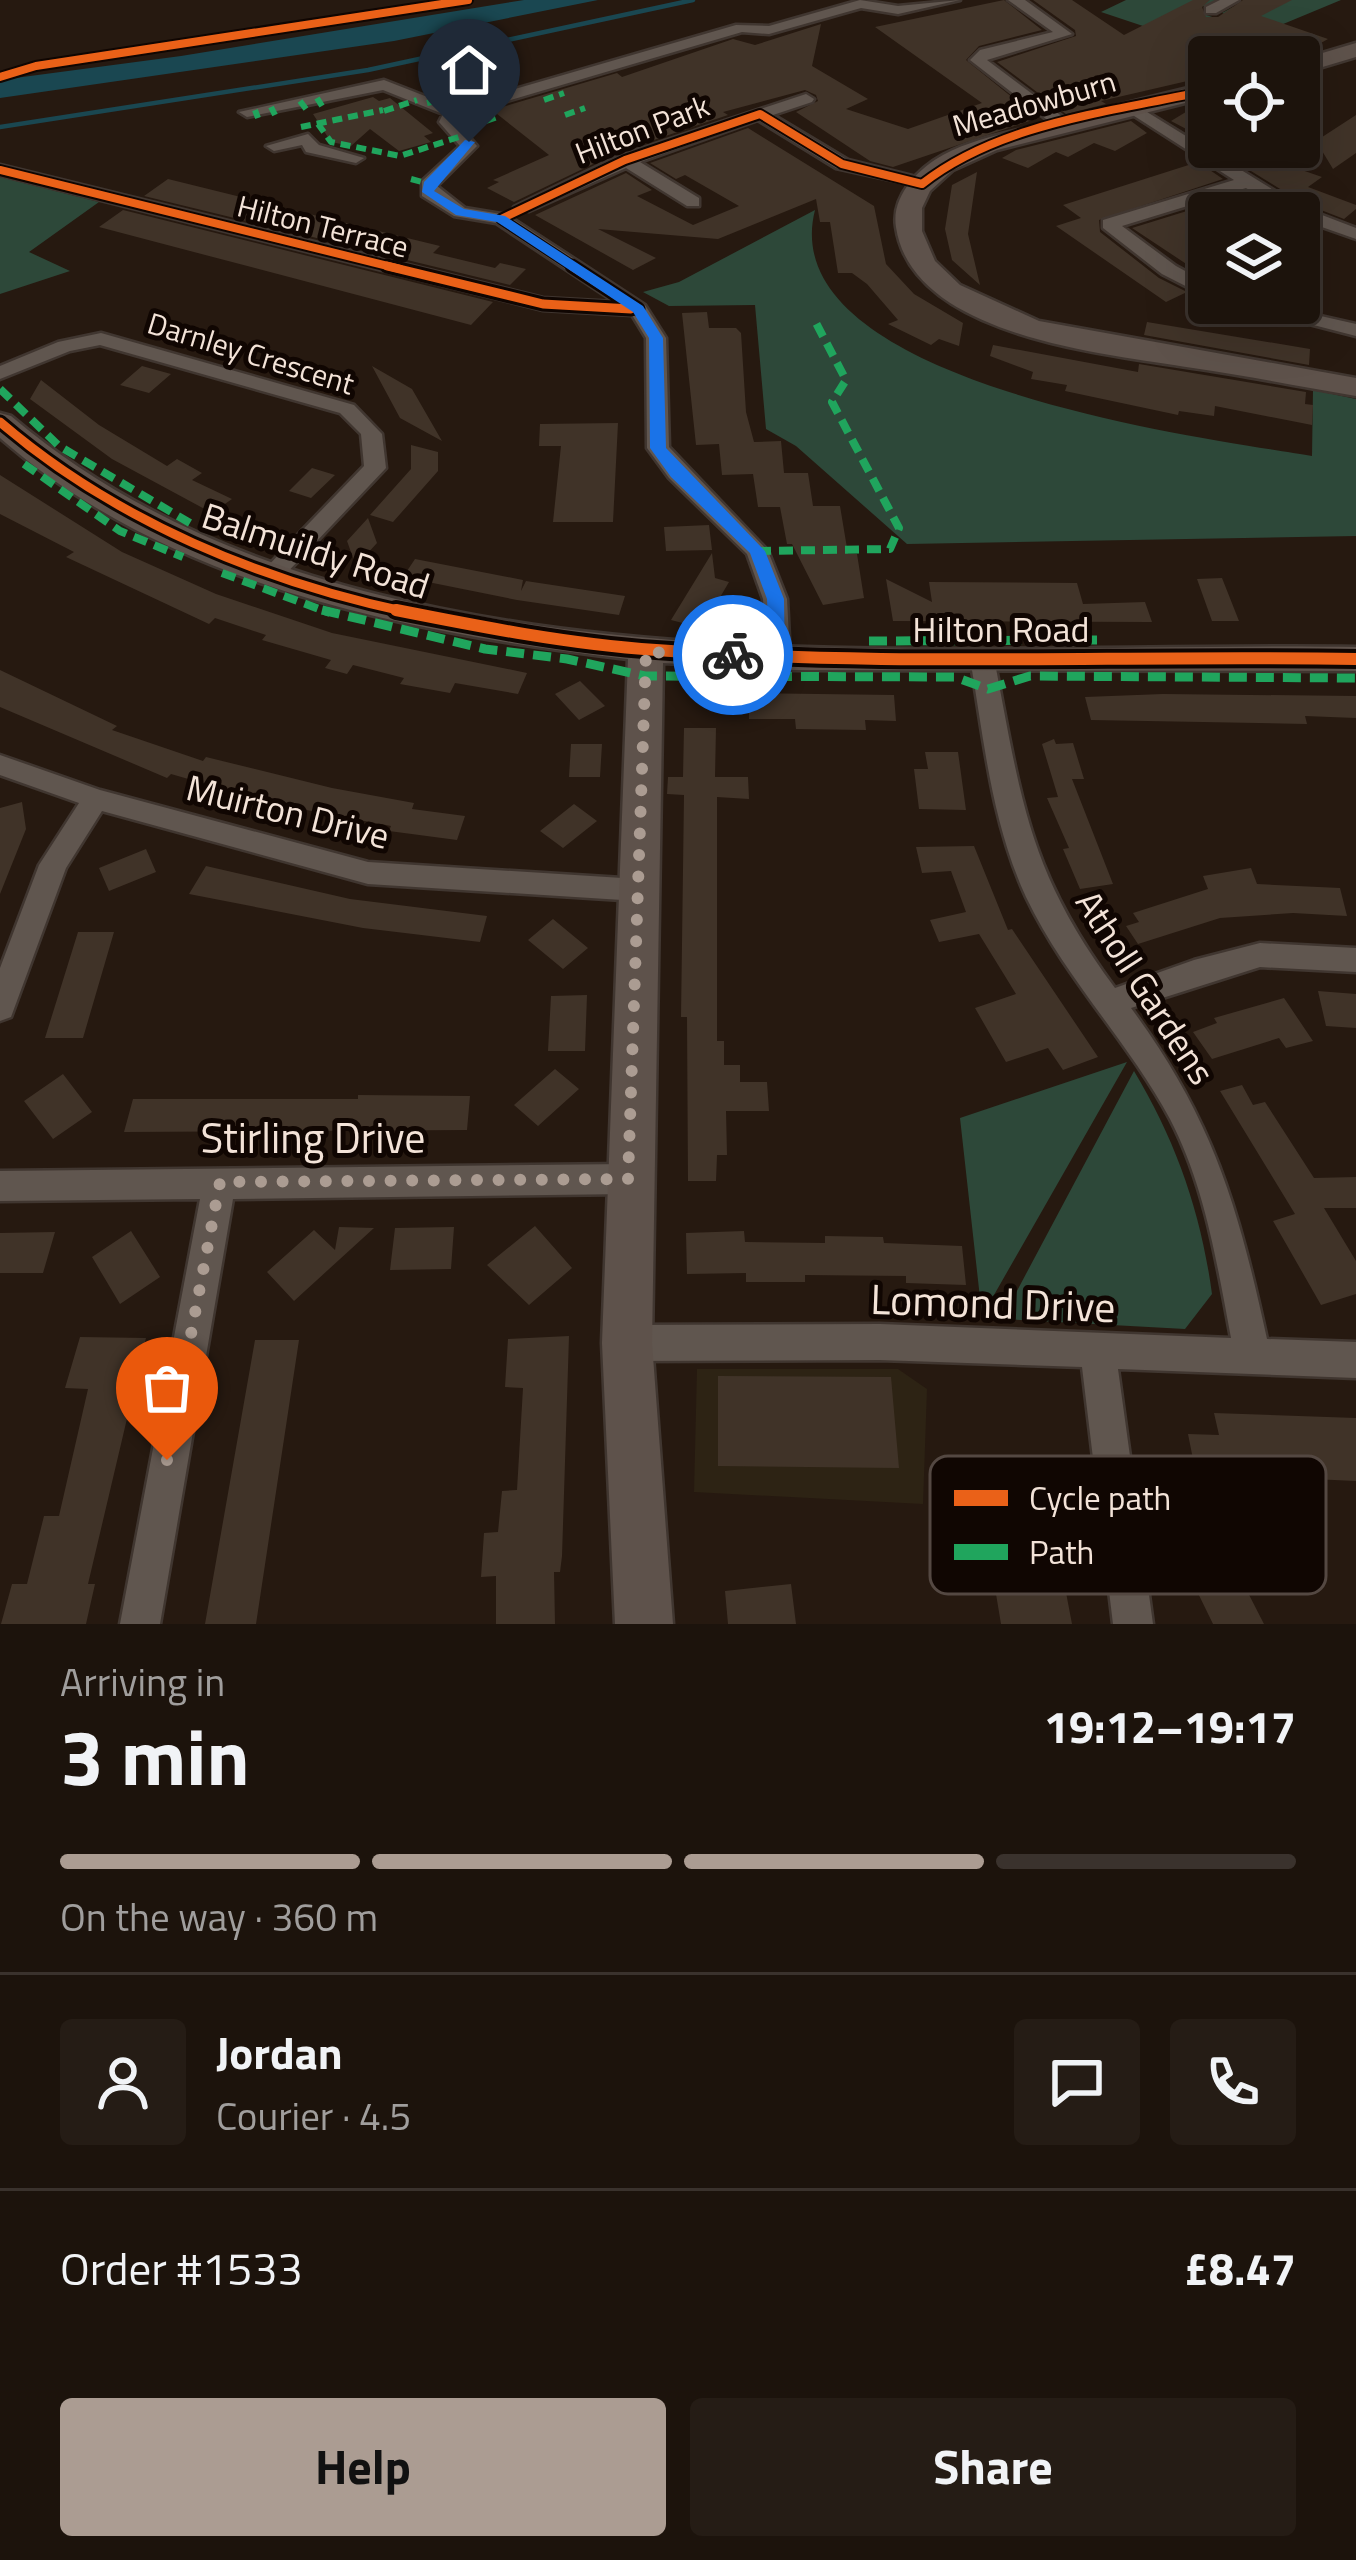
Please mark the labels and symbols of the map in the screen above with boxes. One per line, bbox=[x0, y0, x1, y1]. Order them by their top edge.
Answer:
pin bbox=[418, 19, 520, 142]
street label: Meadowburn bbox=[947, 58, 1121, 148]
street label: Hilton Park bbox=[568, 82, 716, 176]
street label: Hilton Terrace bbox=[233, 183, 413, 269]
street label: Darnley Crescent bbox=[142, 300, 360, 406]
street label: Balmuildy Road bbox=[195, 487, 437, 613]
courier bbox=[673, 595, 793, 715]
street label: Hilton Road bbox=[912, 601, 1090, 656]
street label: Muirton Drive bbox=[181, 759, 395, 863]
street label: Atholl Gardens bbox=[1062, 879, 1230, 1095]
street label: Stirling Drive bbox=[201, 1105, 426, 1169]
street label: Lomond Drive bbox=[869, 1266, 1117, 1338]
pin bbox=[116, 1337, 218, 1460]
legend bbox=[930, 1456, 1326, 1594]
text: Cycle path bbox=[1029, 1473, 1171, 1523]
text: Path bbox=[1029, 1527, 1094, 1577]

